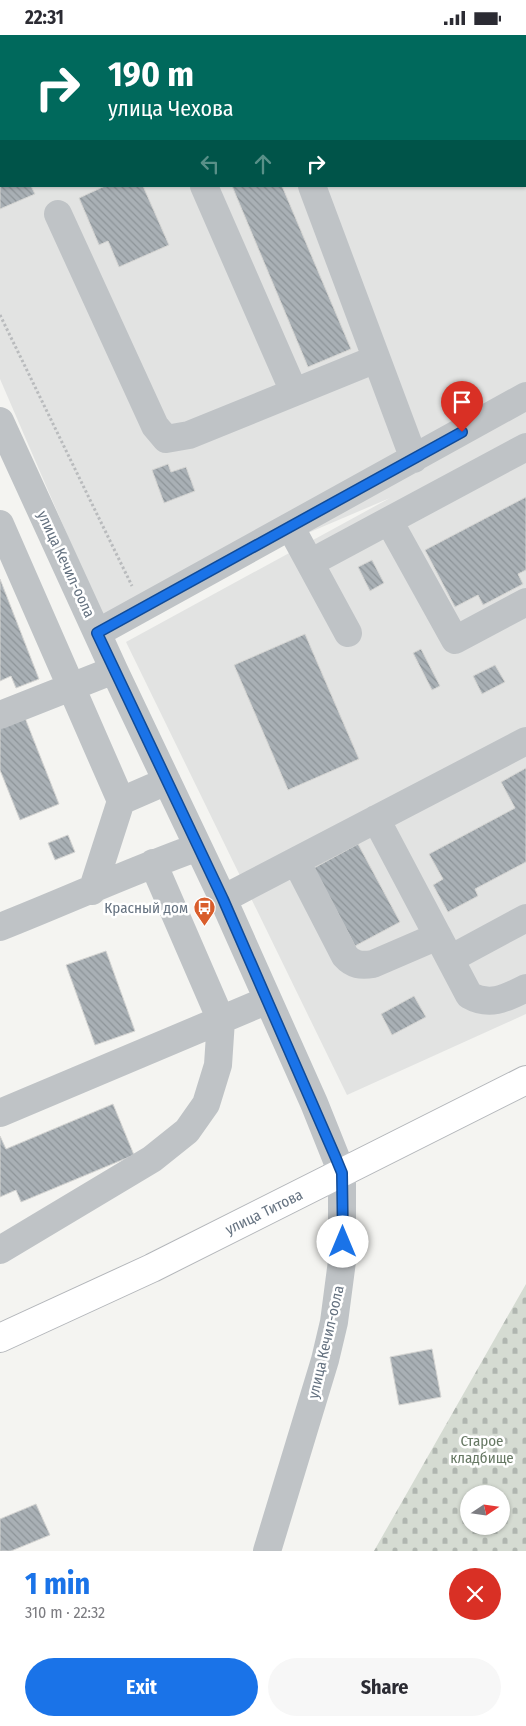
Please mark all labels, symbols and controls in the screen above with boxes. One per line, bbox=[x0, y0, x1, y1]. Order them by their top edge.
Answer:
text: 22:31 bbox=[25, 6, 64, 29]
text: 190 m bbox=[108, 53, 194, 95]
icon: right bbox=[25, 55, 90, 120]
text: улица Чехова bbox=[108, 95, 234, 122]
icon: left bbox=[196, 150, 224, 178]
icon: ahead bbox=[249, 150, 277, 178]
icon: right bbox=[302, 150, 330, 178]
pin bbox=[441, 381, 483, 432]
icon: arrive bbox=[448, 388, 476, 416]
street label: улица Кечил-оола bbox=[33, 508, 99, 620]
bus stop icon: Красный дом bbox=[192, 896, 216, 927]
place label: Красный дом bbox=[104, 899, 188, 917]
street label: улица Титова bbox=[222, 1185, 306, 1239]
position arrow bbox=[316, 1215, 368, 1267]
street label: улица Кечил-оола bbox=[304, 1284, 348, 1400]
park label: Старое кладбище bbox=[450, 1432, 514, 1467]
north arrow bbox=[460, 1485, 510, 1535]
map controls bbox=[460, 1485, 510, 1535]
text: 1 min bbox=[25, 1566, 90, 1602]
button: close bbox=[449, 1568, 501, 1620]
text: 310 m · 22:32 bbox=[25, 1603, 105, 1622]
button: Exit bbox=[25, 1658, 258, 1716]
button: Share bbox=[268, 1658, 501, 1716]

